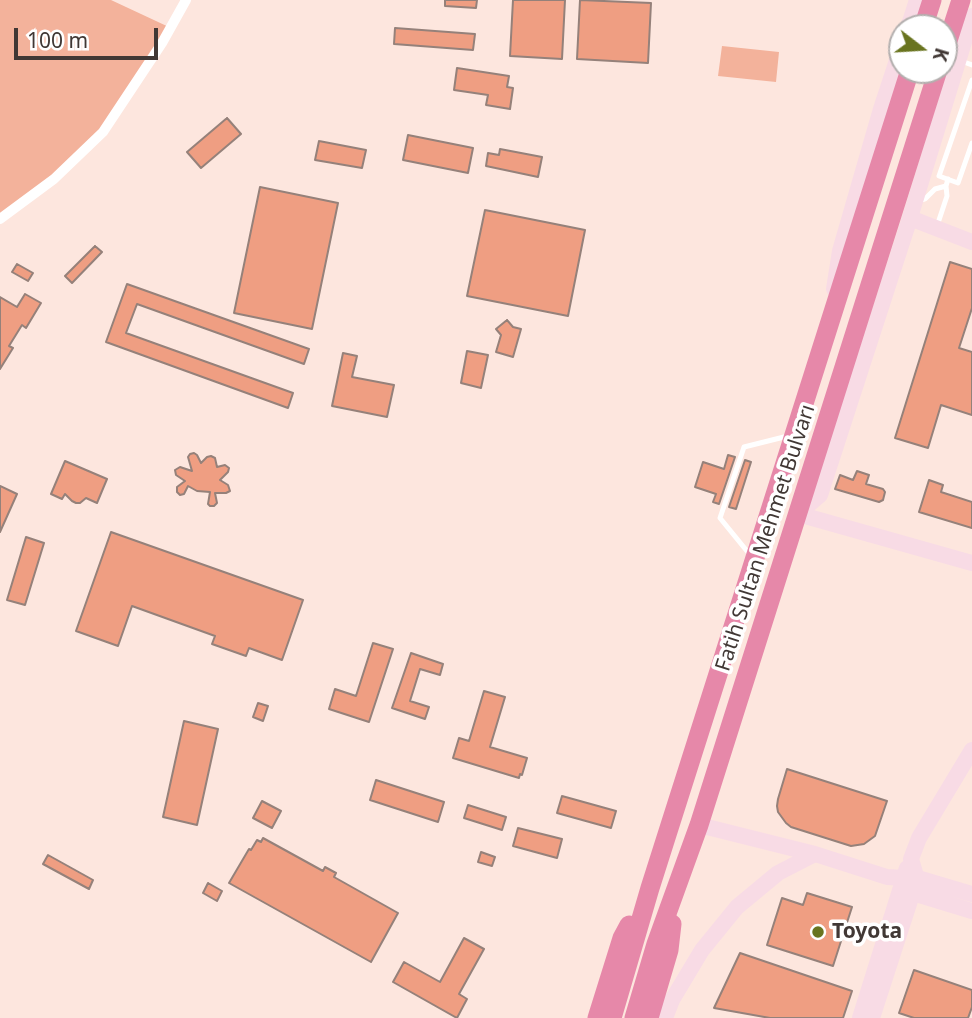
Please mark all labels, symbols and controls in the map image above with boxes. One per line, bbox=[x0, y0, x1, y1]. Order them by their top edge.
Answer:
scale bar bbox=[18, 14, 161, 58]
north arrow bbox=[888, 14, 958, 84]
text: 100 m bbox=[27, 26, 88, 54]
text: K bbox=[927, 45, 955, 64]
street label: Fatih Sultan Mehmet Bulvarı bbox=[711, 402, 821, 674]
place label: Toyota bbox=[832, 919, 902, 945]
marker: Toyota bbox=[810, 924, 826, 940]

